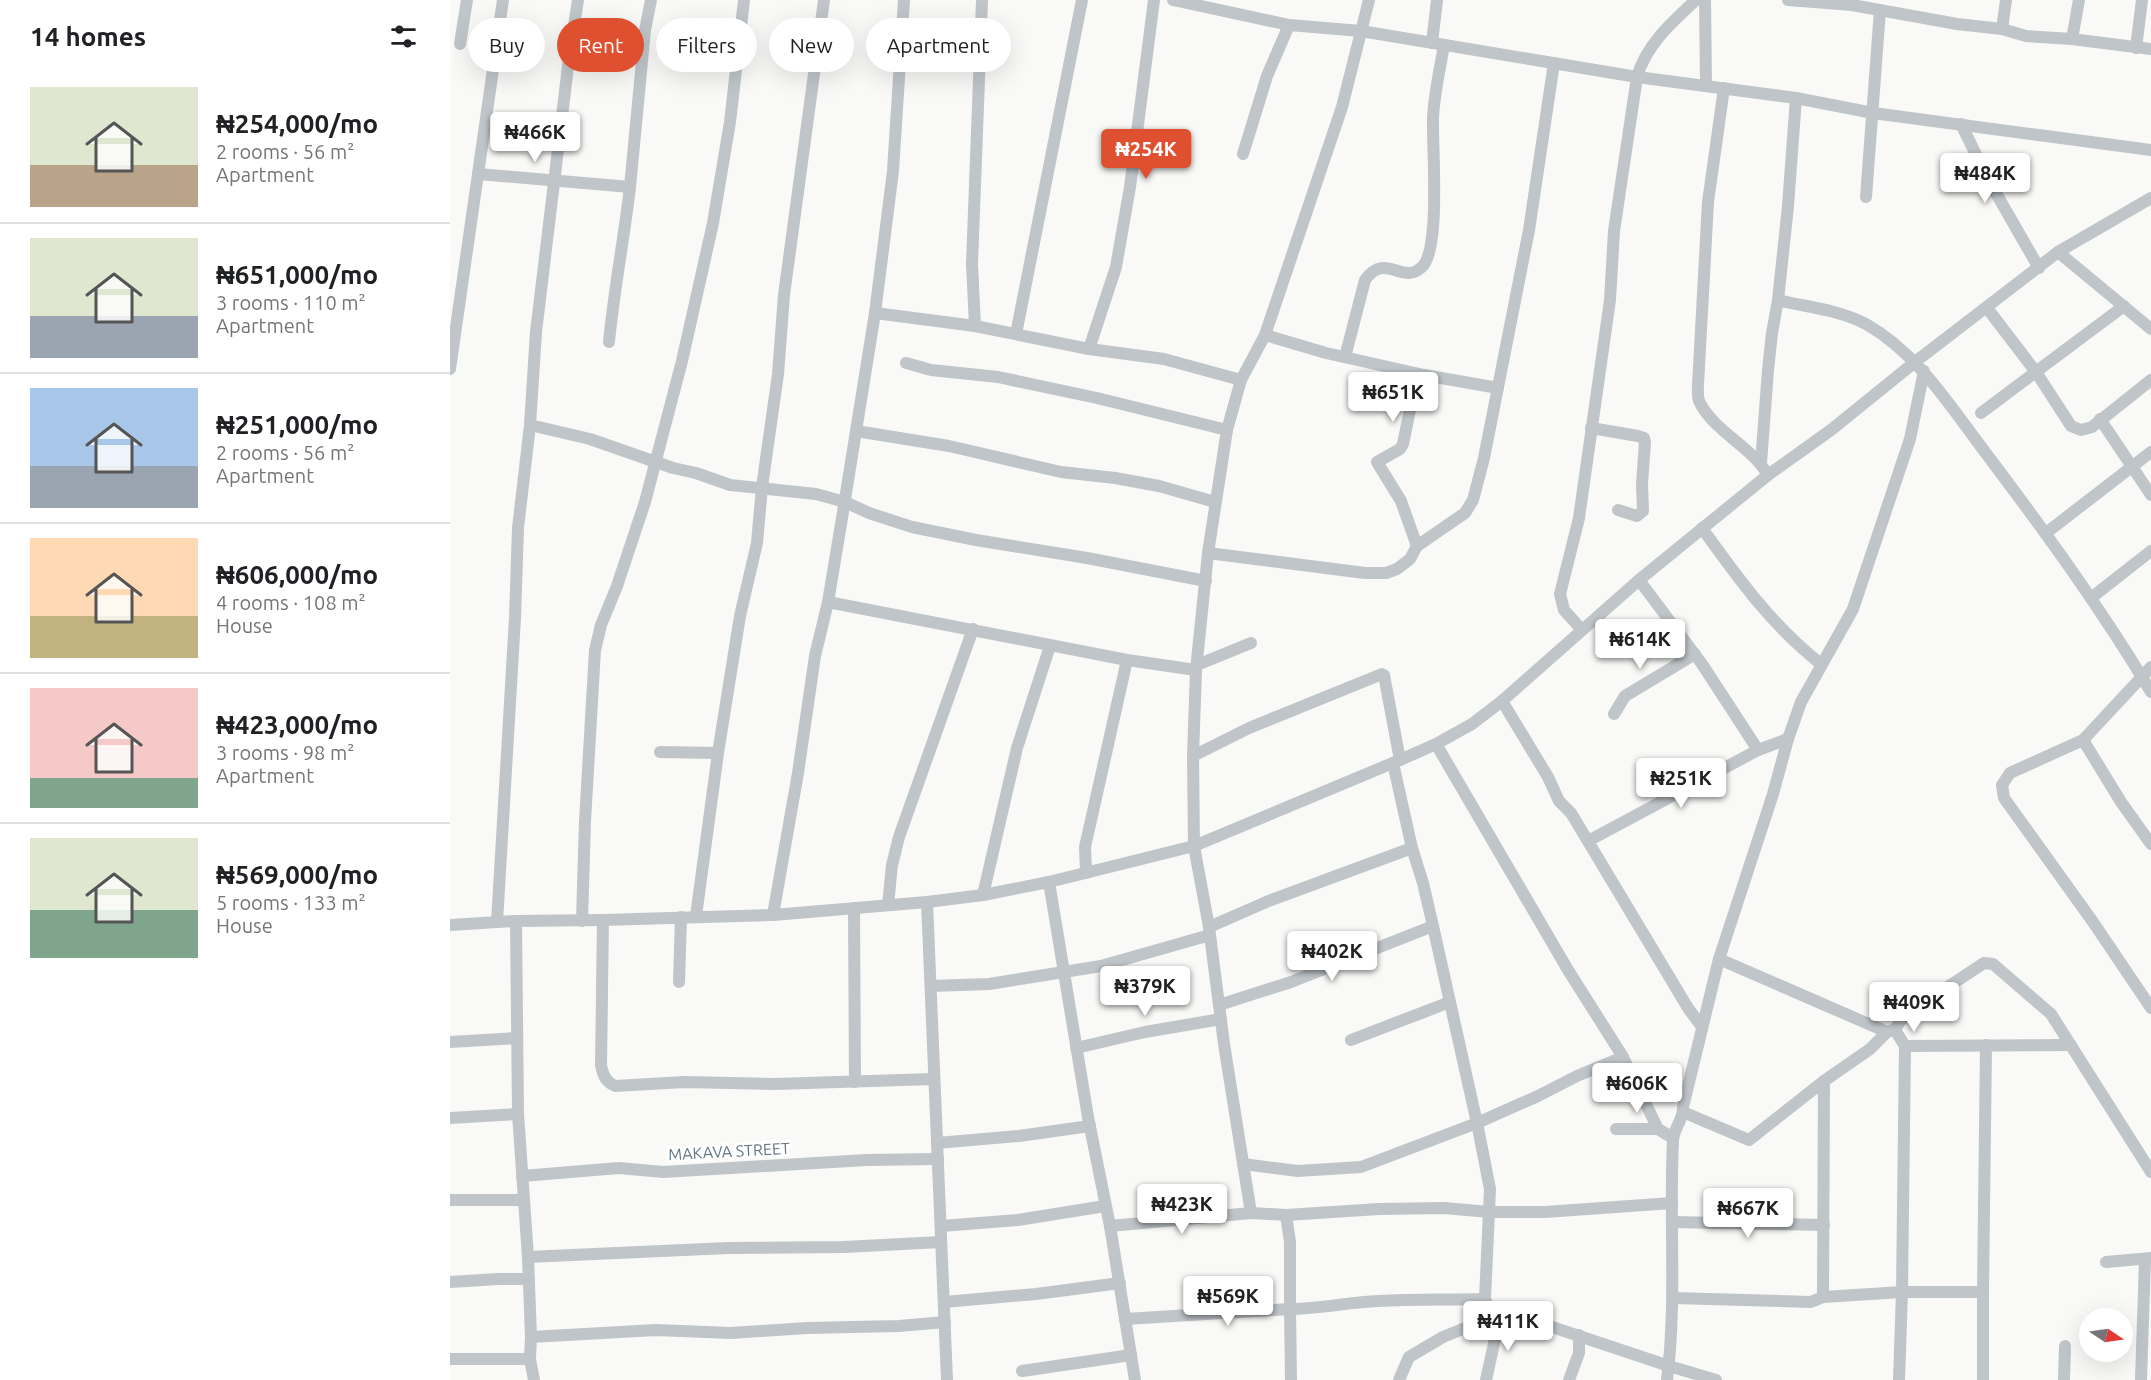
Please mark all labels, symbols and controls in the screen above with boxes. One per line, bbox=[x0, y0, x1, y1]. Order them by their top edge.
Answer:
chip: Buy bbox=[468, 18, 545, 72]
chip: Rent bbox=[557, 18, 644, 72]
chip: Filters bbox=[656, 18, 757, 72]
chip: New bbox=[769, 18, 854, 72]
chip: Apartment bbox=[866, 18, 1011, 72]
icon: filters bbox=[387, 20, 420, 53]
text: 14 homes bbox=[30, 22, 146, 51]
text: ₦254,000/mo bbox=[216, 109, 378, 138]
icon: home bbox=[78, 111, 150, 183]
pin: ₦466K bbox=[493, 112, 577, 163]
text: ₦466K bbox=[504, 120, 566, 143]
pin: ₦254K bbox=[1104, 129, 1188, 180]
text: ₦254K bbox=[1115, 137, 1177, 160]
text: 2 rooms · 56 m² bbox=[216, 140, 354, 163]
pin: ₦484K bbox=[1943, 153, 2027, 204]
text: ₦484K bbox=[1954, 161, 2016, 184]
text: Apartment bbox=[216, 163, 314, 186]
text: ₦651,000/mo bbox=[216, 260, 378, 289]
icon: home bbox=[78, 262, 150, 334]
text: 3 rooms · 110 m² bbox=[216, 291, 366, 314]
text: Apartment bbox=[216, 314, 314, 337]
pin: ₦651K bbox=[1351, 372, 1435, 423]
text: ₦651K bbox=[1362, 380, 1424, 403]
text: ₦251,000/mo bbox=[216, 410, 378, 439]
icon: home bbox=[78, 412, 150, 484]
text: 2 rooms · 56 m² bbox=[216, 441, 354, 464]
text: Apartment bbox=[216, 464, 314, 487]
text: ₦606,000/mo bbox=[216, 560, 378, 589]
icon: home bbox=[78, 562, 150, 634]
text: 4 rooms · 108 m² bbox=[216, 591, 366, 614]
text: House bbox=[216, 614, 273, 637]
pin: ₦614K bbox=[1598, 619, 1682, 670]
text: ₦614K bbox=[1609, 627, 1671, 650]
text: ₦423,000/mo bbox=[216, 710, 378, 739]
icon: home bbox=[78, 712, 150, 784]
text: 3 rooms · 98 m² bbox=[216, 741, 354, 764]
pin: ₦251K bbox=[1639, 758, 1723, 809]
text: Apartment bbox=[216, 764, 314, 787]
text: ₦251K bbox=[1650, 766, 1712, 789]
text: ₦569,000/mo bbox=[216, 860, 378, 889]
icon: home bbox=[78, 862, 150, 934]
text: 5 rooms · 133 m² bbox=[216, 891, 366, 914]
text: House bbox=[216, 914, 273, 937]
pin: ₦402K bbox=[1290, 931, 1374, 982]
text: ₦402K bbox=[1301, 939, 1363, 962]
pin: ₦379K bbox=[1103, 966, 1187, 1017]
text: ₦379K bbox=[1114, 974, 1176, 997]
pin: ₦409K bbox=[1872, 982, 1956, 1033]
text: ₦409K bbox=[1883, 990, 1945, 1013]
pin: ₦606K bbox=[1595, 1063, 1679, 1114]
text: ₦606K bbox=[1606, 1071, 1668, 1094]
street label: MAKAVA STREET bbox=[668, 1139, 790, 1163]
pin: ₦423K bbox=[1140, 1184, 1224, 1235]
pin: ₦667K bbox=[1706, 1188, 1790, 1239]
text: ₦423K bbox=[1151, 1192, 1213, 1215]
text: ₦667K bbox=[1717, 1196, 1779, 1219]
pin: ₦569K bbox=[1186, 1276, 1270, 1327]
text: ₦569K bbox=[1197, 1284, 1259, 1307]
pin: ₦411K bbox=[1466, 1301, 1550, 1352]
north arrow bbox=[2079, 1308, 2133, 1362]
map controls bbox=[2079, 1308, 2133, 1362]
text: ₦411K bbox=[1477, 1309, 1539, 1332]

